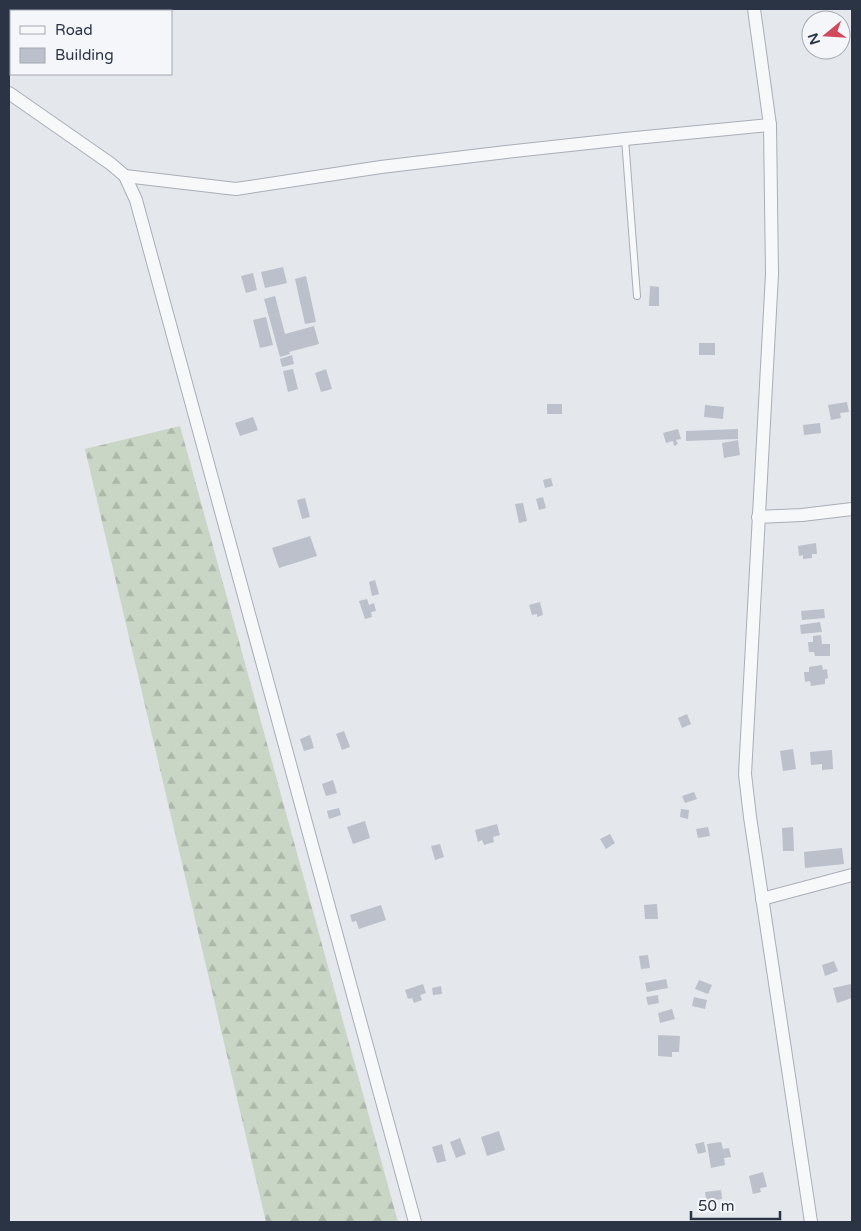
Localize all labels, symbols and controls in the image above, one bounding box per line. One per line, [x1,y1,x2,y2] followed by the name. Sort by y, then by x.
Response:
[10,10,172,75] legend
[801,10,851,60] north arrow
[55,21,93,39] text: Road
[804,31,824,47] text: N
[55,46,114,64] text: Building
[691,1188,780,1220] scale bar
[698,1197,735,1215] text: 50 m

